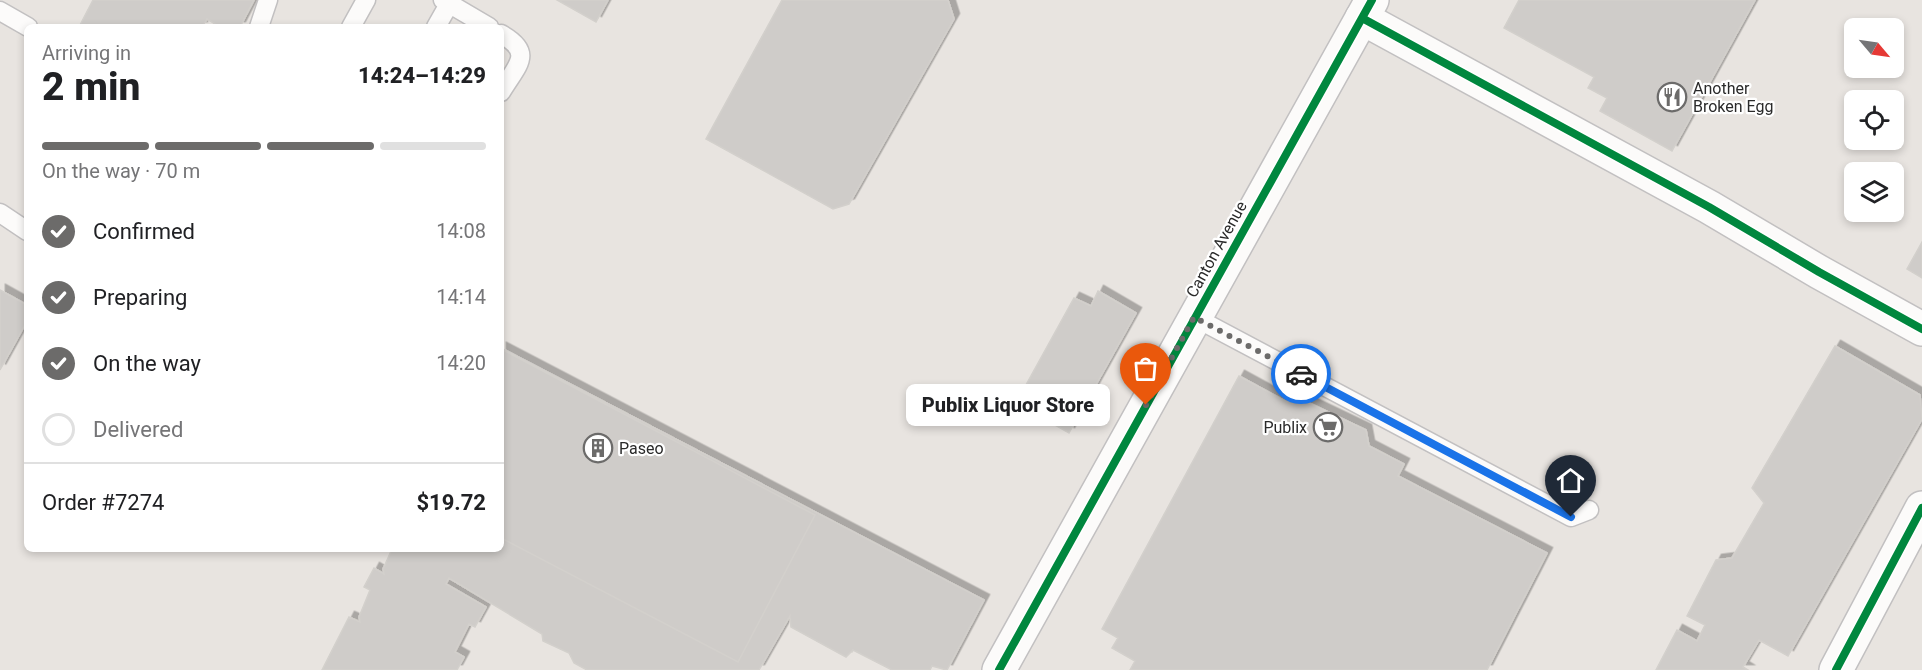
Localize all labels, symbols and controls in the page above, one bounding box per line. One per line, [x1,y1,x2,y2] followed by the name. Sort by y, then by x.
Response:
[1844,18,1904,78] north arrow
[1844,18,1904,222] map controls
[42,41,131,65] text: Arriving in
[358,63,486,88] text: 14:24–14:29
[42,64,140,110] text: 2 min
[1693,79,1774,116] place label: Another Broken Egg
[1656,81,1688,113] restaurant icon: Another Broken Egg
[1844,90,1904,150] button: locate
[42,159,200,183] text: On the way · 70 m
[1844,162,1904,222] button: layers
[1182,198,1251,301] street label: Canton Avenue
[42,215,75,248] icon: check
[93,219,195,244] text: Confirmed
[436,219,486,243] text: 14:08
[42,281,75,314] icon: check
[93,285,187,310] text: Preparing
[436,285,486,309] text: 14:14
[1120,343,1171,405] pin
[1271,344,1331,404] courier
[42,347,75,380] icon: check
[93,351,201,376] text: On the way
[436,351,486,375] text: 14:20
[1129,352,1162,385] icon: bag
[1285,358,1318,391] icon: car
[906,384,1110,426] callout: Publix Liquor Store
[922,393,1094,417] text: Publix Liquor Store
[1312,411,1344,443] supermarket icon: Publix
[93,417,183,442] text: Delivered
[1263,418,1307,437] place label: Publix
[582,432,614,464] building icon: Paseo
[619,439,664,458] place label: Paseo
[1545,455,1596,517] pin
[1554,464,1587,497] icon: home
[42,490,164,515] text: Order #7274
[417,490,486,515] text: $19.72

